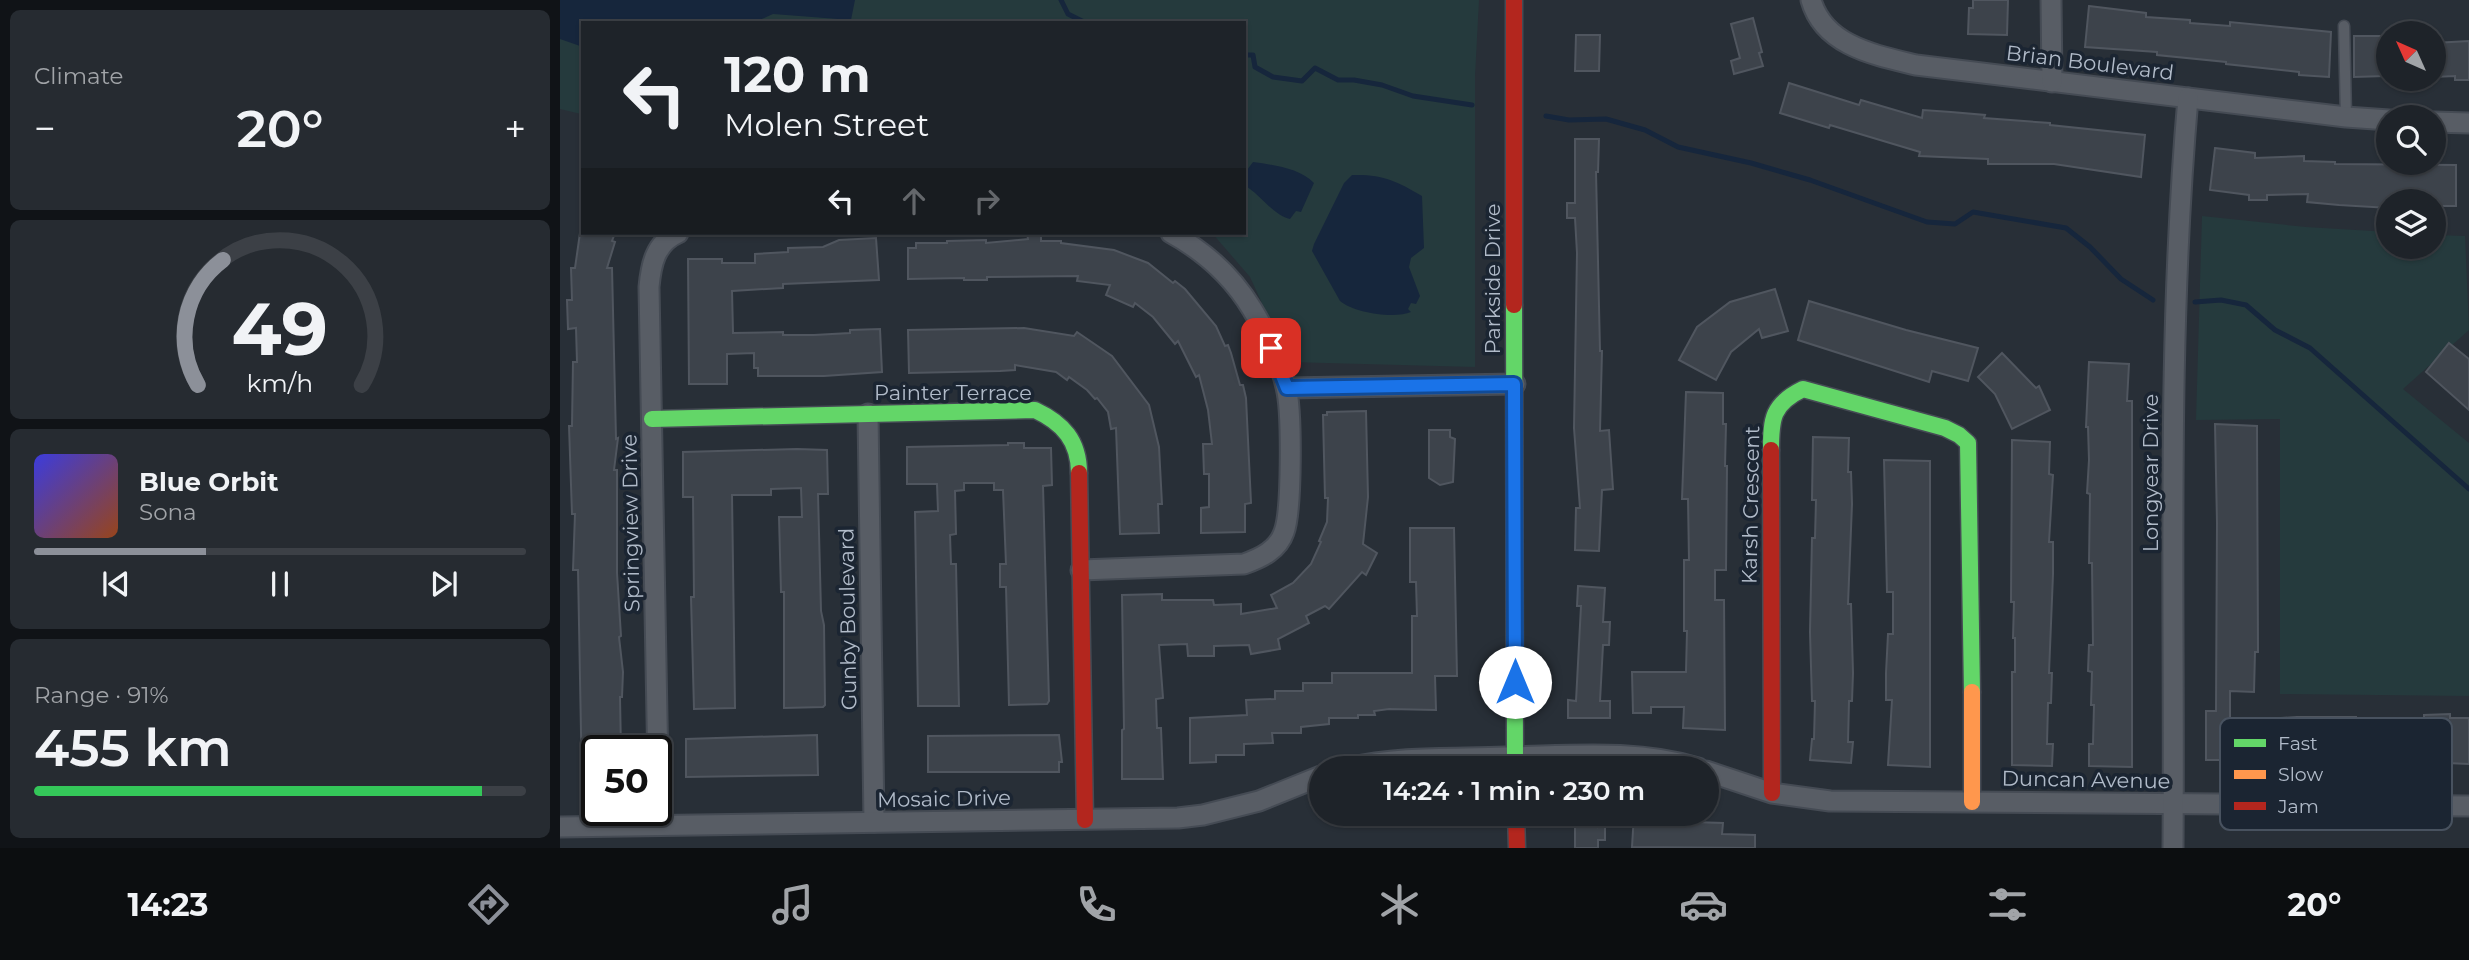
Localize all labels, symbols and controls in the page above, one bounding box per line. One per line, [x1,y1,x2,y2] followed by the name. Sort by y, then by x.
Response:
[2376,21,2446,91] north arrow
[2376,21,2446,259] map controls
[2005,40,2175,85] street label: Brian Boulevard
[724,45,871,104] text: 120 m
[609,49,700,140] icon: left
[34,62,123,90] text: Climate
[236,97,324,160] text: 20°
[34,105,56,152] text: −
[504,105,526,152] text: +
[724,105,929,144] text: Molen Street
[2376,105,2446,175] button: search
[822,182,860,220] icon: left
[895,182,933,220] icon: ahead
[968,182,1006,220] icon: right
[2376,189,2446,259] button: layers
[1480,204,1505,354] street label: Parkside Drive
[232,286,328,374] text: 49
[1241,318,1301,378] pin
[1252,329,1290,367] icon: arrive
[247,368,313,398] text: km/h
[874,380,1032,405] street label: Painter Terrace
[2138,394,2163,552] street label: Longyear Drive
[1737,426,1764,584] street label: Karsh Crescent
[616,434,645,612] street label: Springview Drive
[139,466,278,498] text: Blue Orbit
[139,498,197,526] text: Sona
[833,528,862,710] street label: Gunby Boulevard
[97,565,135,603] icon: previous
[261,565,299,603] icon: pause
[425,565,463,603] icon: next
[1478,645,1552,719] position arrow
[34,681,169,709] text: Range · 91%
[34,716,232,779] text: 455 km
[2220,718,2452,830] legend
[2278,732,2318,755] text: Fast
[581,735,672,826] speed limit sign: 50
[2278,763,2323,786] text: Slow
[2001,766,2171,793] street label: Duncan Avenue
[1383,775,1645,807] text: 14:24 · 1 min · 230 m
[877,785,1011,812] street label: Mosaic Drive
[2277,795,2319,818] text: Jam
[464,880,513,929] icon: directions
[768,880,817,929] icon: music
[1072,880,1121,929] icon: phone
[1375,880,1424,929] icon: climate
[1679,880,1728,929] icon: car
[1983,880,2032,929] icon: filters
[127,885,209,924] text: 14:23
[2287,885,2341,924] text: 20°

